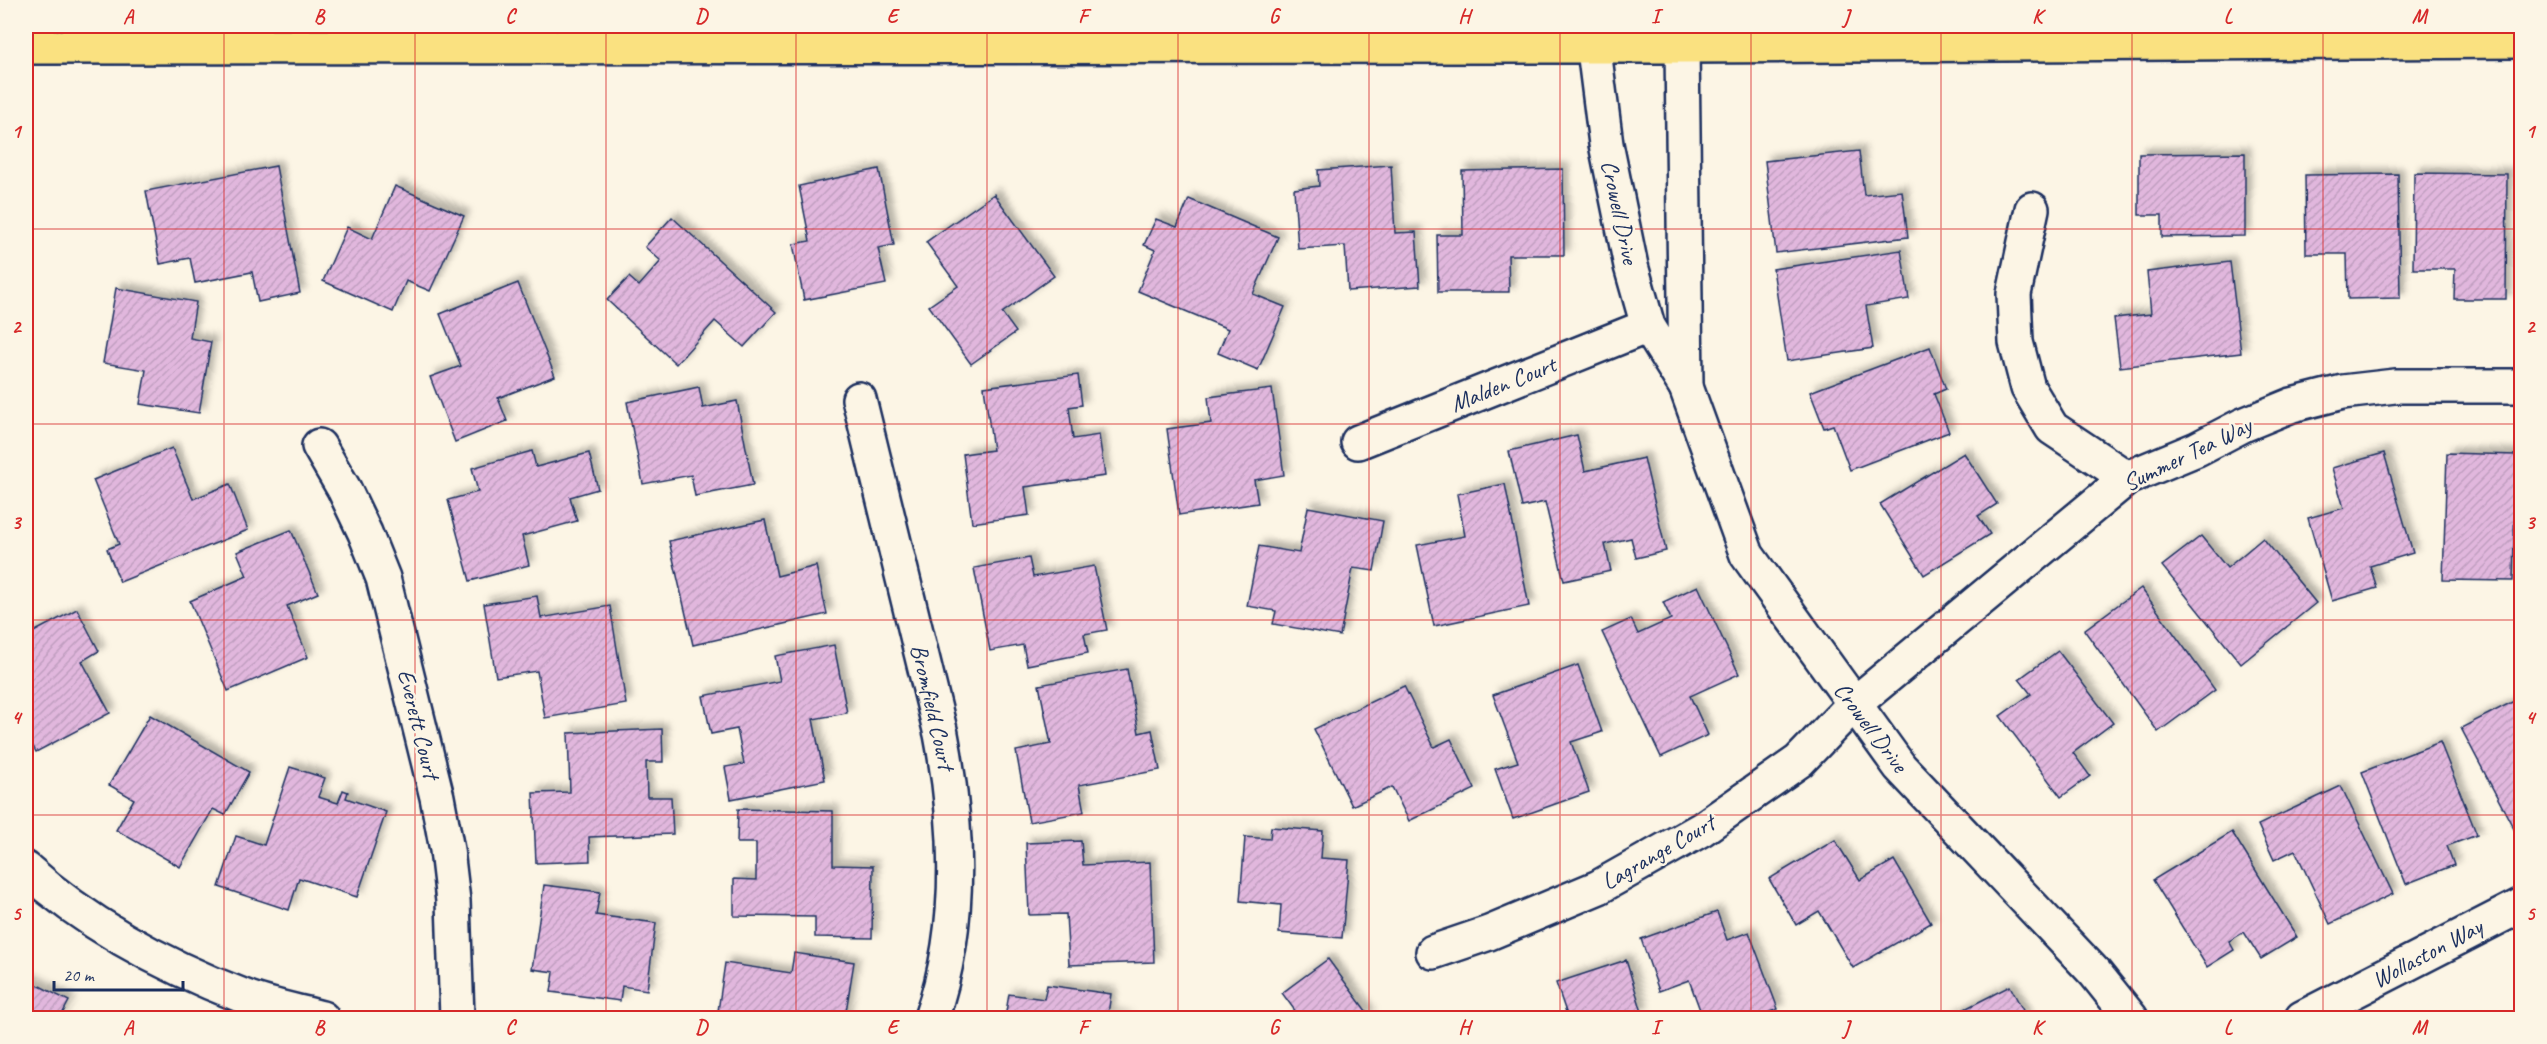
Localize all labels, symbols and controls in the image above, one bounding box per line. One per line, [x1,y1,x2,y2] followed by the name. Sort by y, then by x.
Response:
[123,4,135,29] text: A
[314,4,326,29] text: B
[505,4,517,29] text: C
[695,4,709,29] text: D
[887,4,901,29] text: E
[1078,4,1092,29] text: F
[1269,4,1282,29] text: G
[1458,4,1473,29] text: H
[1651,4,1664,29] text: I
[1841,4,1853,29] text: J
[2032,4,2046,29] text: K
[2224,4,2234,29] text: L
[2412,4,2429,29] text: M
[12,119,23,144] text: 1
[2526,119,2537,144] text: 1
[1594,157,1646,269] street label: Crowell Drive
[12,314,23,339] text: 2
[2526,314,2537,339] text: 2
[1446,349,1562,419] street label: Malden Court
[2118,409,2258,498] street label: Summer Tea Way
[12,510,23,535] text: 3
[2526,510,2537,535] text: 3
[904,641,963,776] street label: Bromfield Court
[391,666,448,785] street label: Everett Court
[1827,676,1916,780] street label: Crowell Drive
[12,705,24,730] text: 4
[2526,705,2538,730] text: 4
[1596,806,1723,896] street label: Lagrange Court
[12,901,23,926] text: 5
[2526,901,2537,926] text: 5
[2367,911,2489,995] street label: Wollaston Way
[54,954,183,992] scale bar
[63,964,96,986] text: 20 m
[123,1015,135,1040] text: A
[314,1015,326,1040] text: B
[505,1015,517,1040] text: C
[695,1015,709,1040] text: D
[887,1015,901,1040] text: E
[1078,1015,1092,1040] text: F
[1269,1015,1282,1040] text: G
[1458,1015,1473,1040] text: H
[1651,1015,1664,1040] text: I
[1841,1015,1853,1040] text: J
[2032,1015,2046,1040] text: K
[2224,1015,2234,1040] text: L
[2412,1015,2429,1040] text: M

